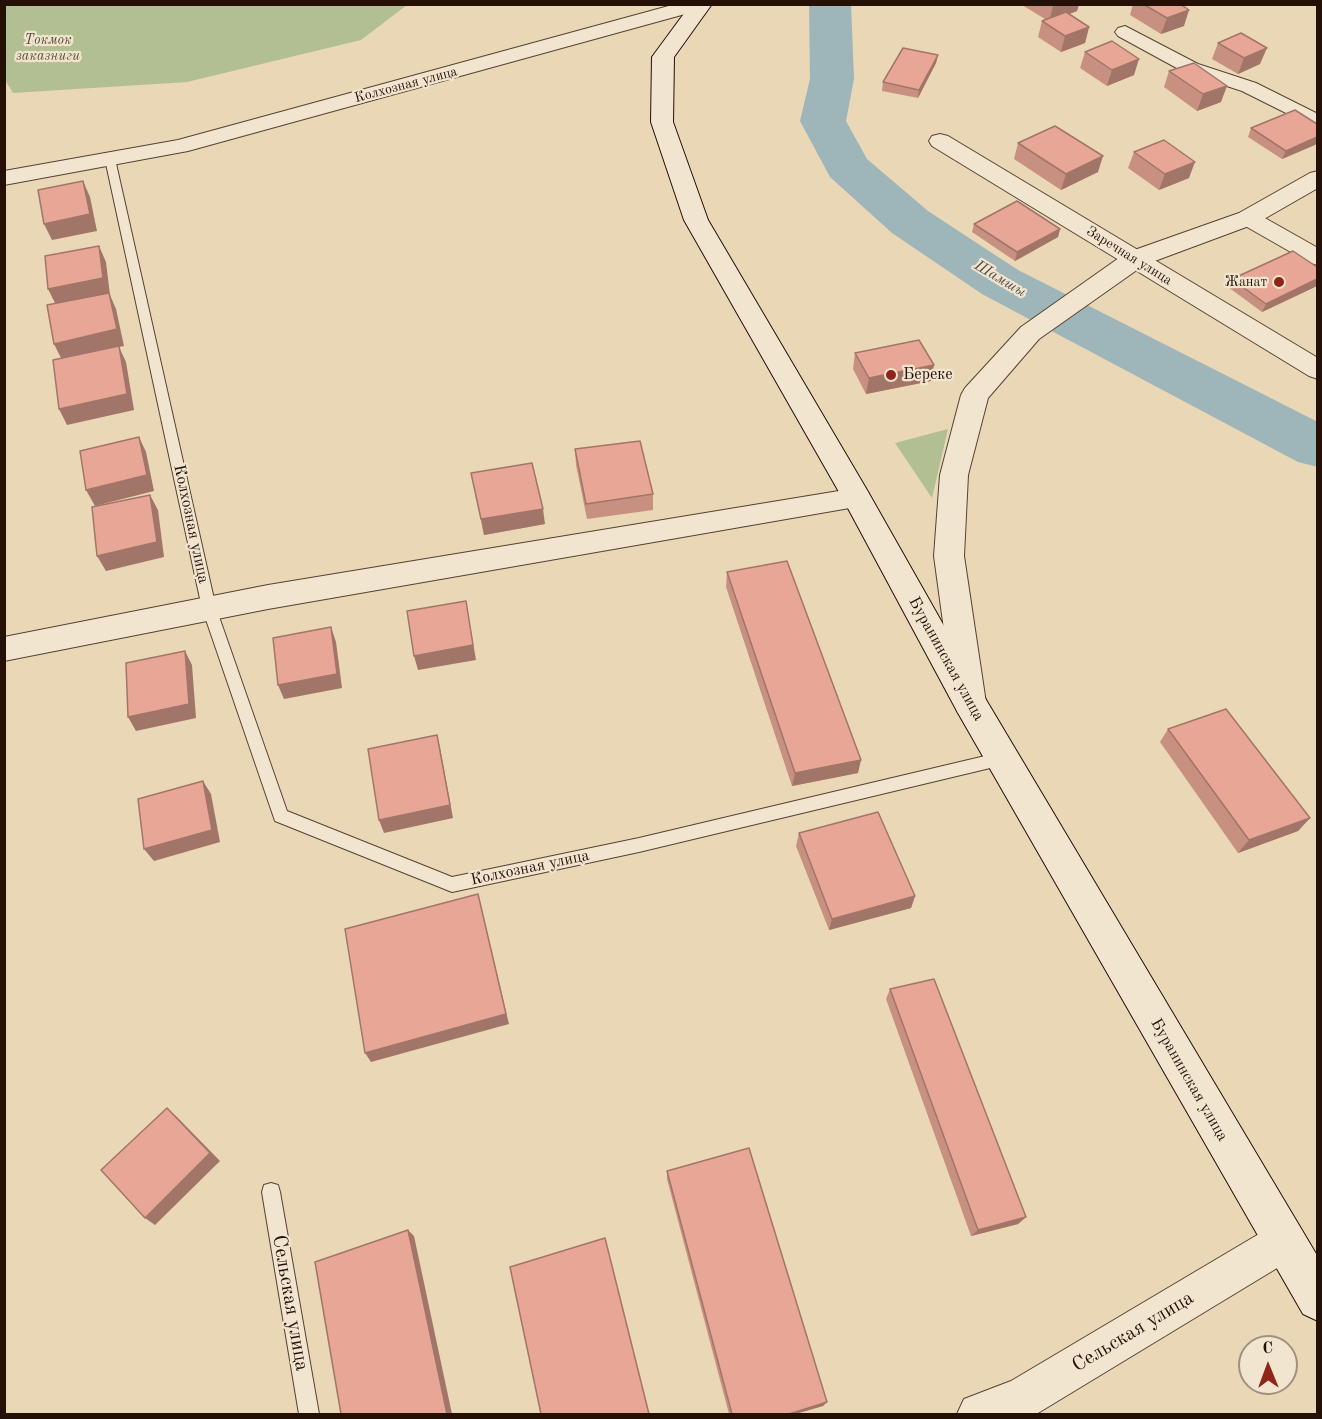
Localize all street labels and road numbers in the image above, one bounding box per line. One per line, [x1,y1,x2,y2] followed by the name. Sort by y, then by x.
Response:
[353,63,459,107] street label: Колхозная улица
[1083,223,1175,289] street label: Заречная улица
[169,463,213,585] street label: Колхозная улица
[904,594,988,724] street label: Буранинская улица
[469,846,591,890] street label: Колхозная улица
[1146,1015,1232,1145] street label: Буранинская улица
[266,1233,314,1373] street label: Сельская улица
[1068,1286,1198,1378] street label: Сельская улица

